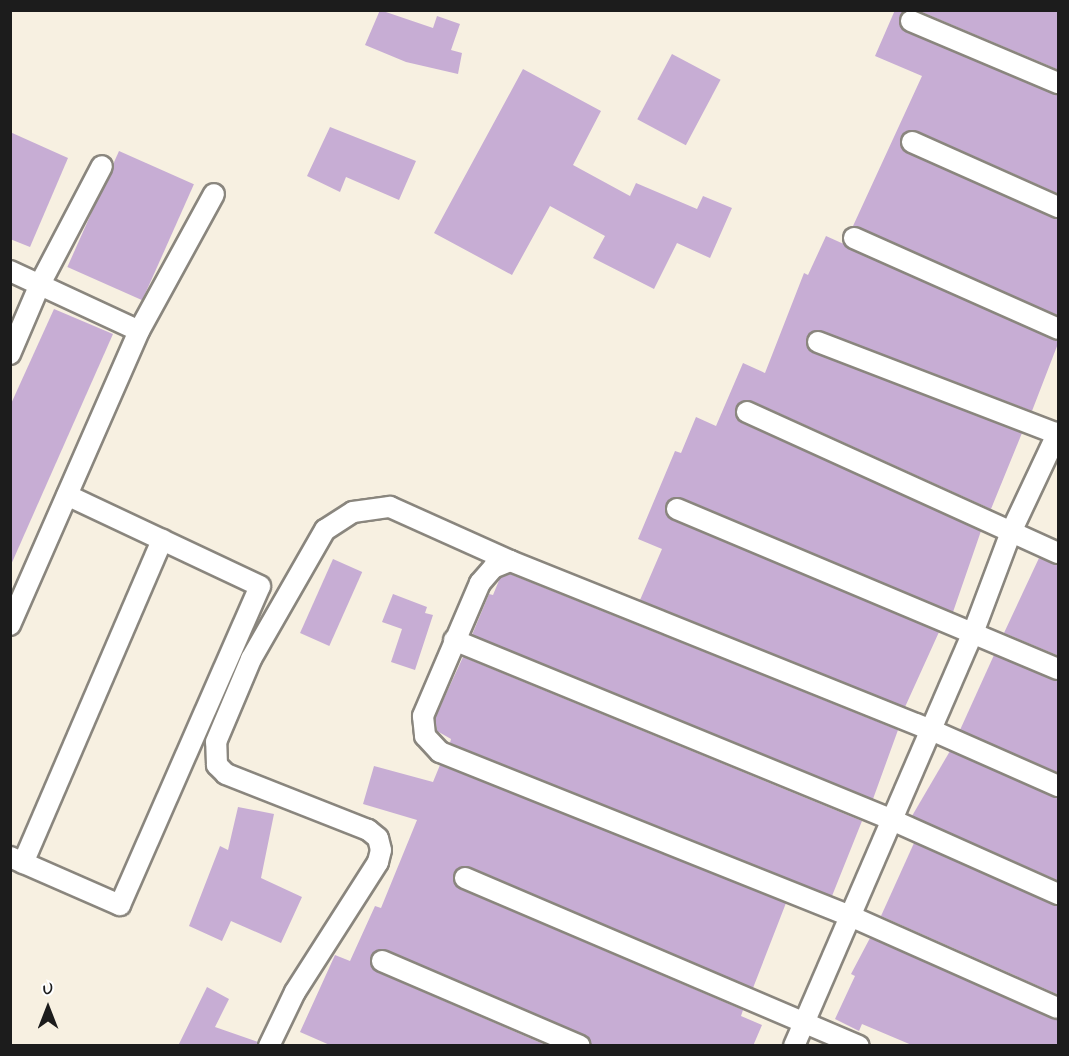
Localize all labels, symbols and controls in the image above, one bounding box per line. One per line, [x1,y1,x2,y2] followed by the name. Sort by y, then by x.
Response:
[18,978,78,1038] north arrow
[43,979,53,1000] text: U

